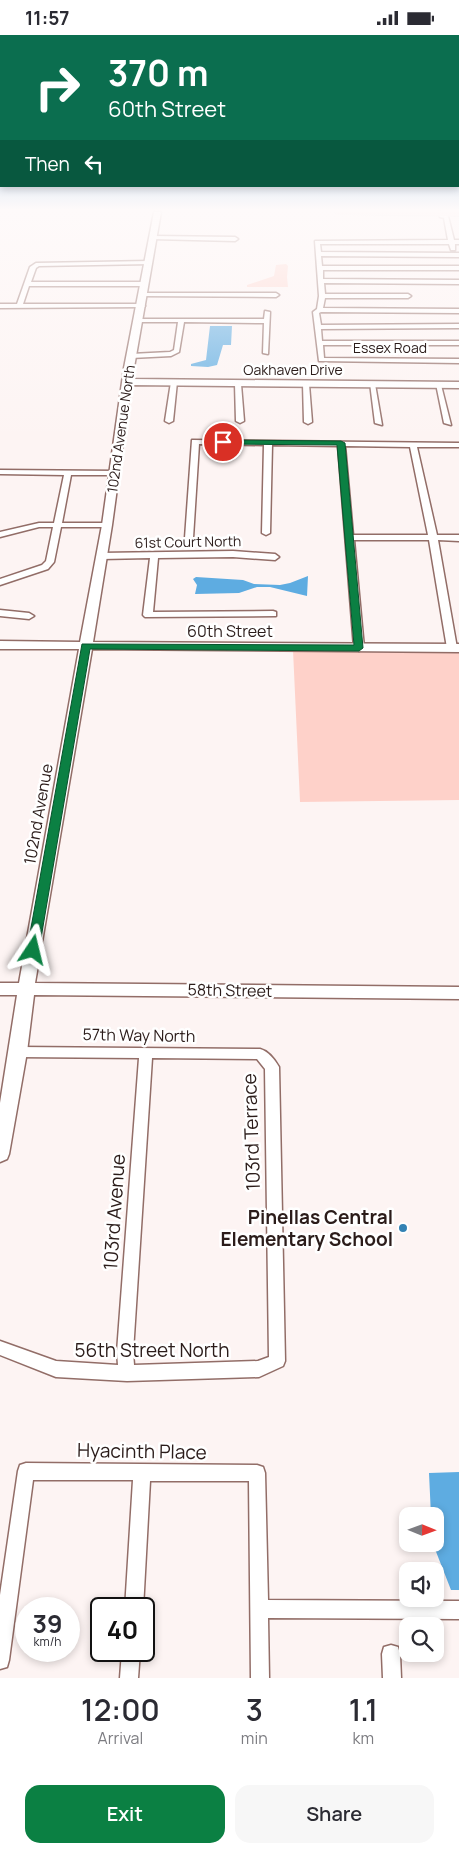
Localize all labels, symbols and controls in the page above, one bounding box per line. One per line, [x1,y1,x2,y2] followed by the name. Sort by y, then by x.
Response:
[25,5,69,31] text: 11:57
[108,49,209,97] text: 370 m
[25,55,90,120] icon: right
[108,94,226,124] text: 60th Street
[80,150,108,178] icon: left
[25,151,70,177] text: Then
[353,338,427,357] street label: Essex Road
[243,360,343,379] street label: Oakhaven Drive
[102,364,139,494] street label: 102nd Avenue North
[202,421,244,463] pin
[209,428,237,456] icon: arrive
[135,531,241,552] street label: 61st Court North
[187,620,273,642] street label: 60th Street
[18,762,58,866] street label: 102nd Avenue
[6,923,58,975] position arrow
[187,978,273,1002] street label: 58th Street
[82,1023,196,1047] street label: 57th Way North
[236,1073,266,1191] street label: 103rd Terrace
[97,1153,131,1271] street label: 103rd Avenue
[220,1204,393,1252] place label: Pinellas Central Elementary School
[397,1222,409,1234] marker: Pinellas Central Elementary School
[74,1337,230,1363] street label: 56th Street North
[77,1437,207,1465] street label: Hyacinth Place
[399,1507,444,1553] north arrow
[399,1507,444,1662] map controls
[399,1562,444,1607] button: sound
[90,1597,155,1662] speed limit sign: 40
[32,1606,63,1641] text: 39
[399,1617,444,1662] button: search
[34,1633,61,1650] text: km/h
[81,1689,160,1730] text: 12:00
[246,1689,263,1730] text: 3
[349,1689,378,1730] text: 1.1
[98,1727,143,1749] text: Arrival
[241,1727,268,1749] text: min
[353,1727,374,1749] text: km
[25,1785,225,1843] button: Exit
[235,1785,434,1843] button: Share

